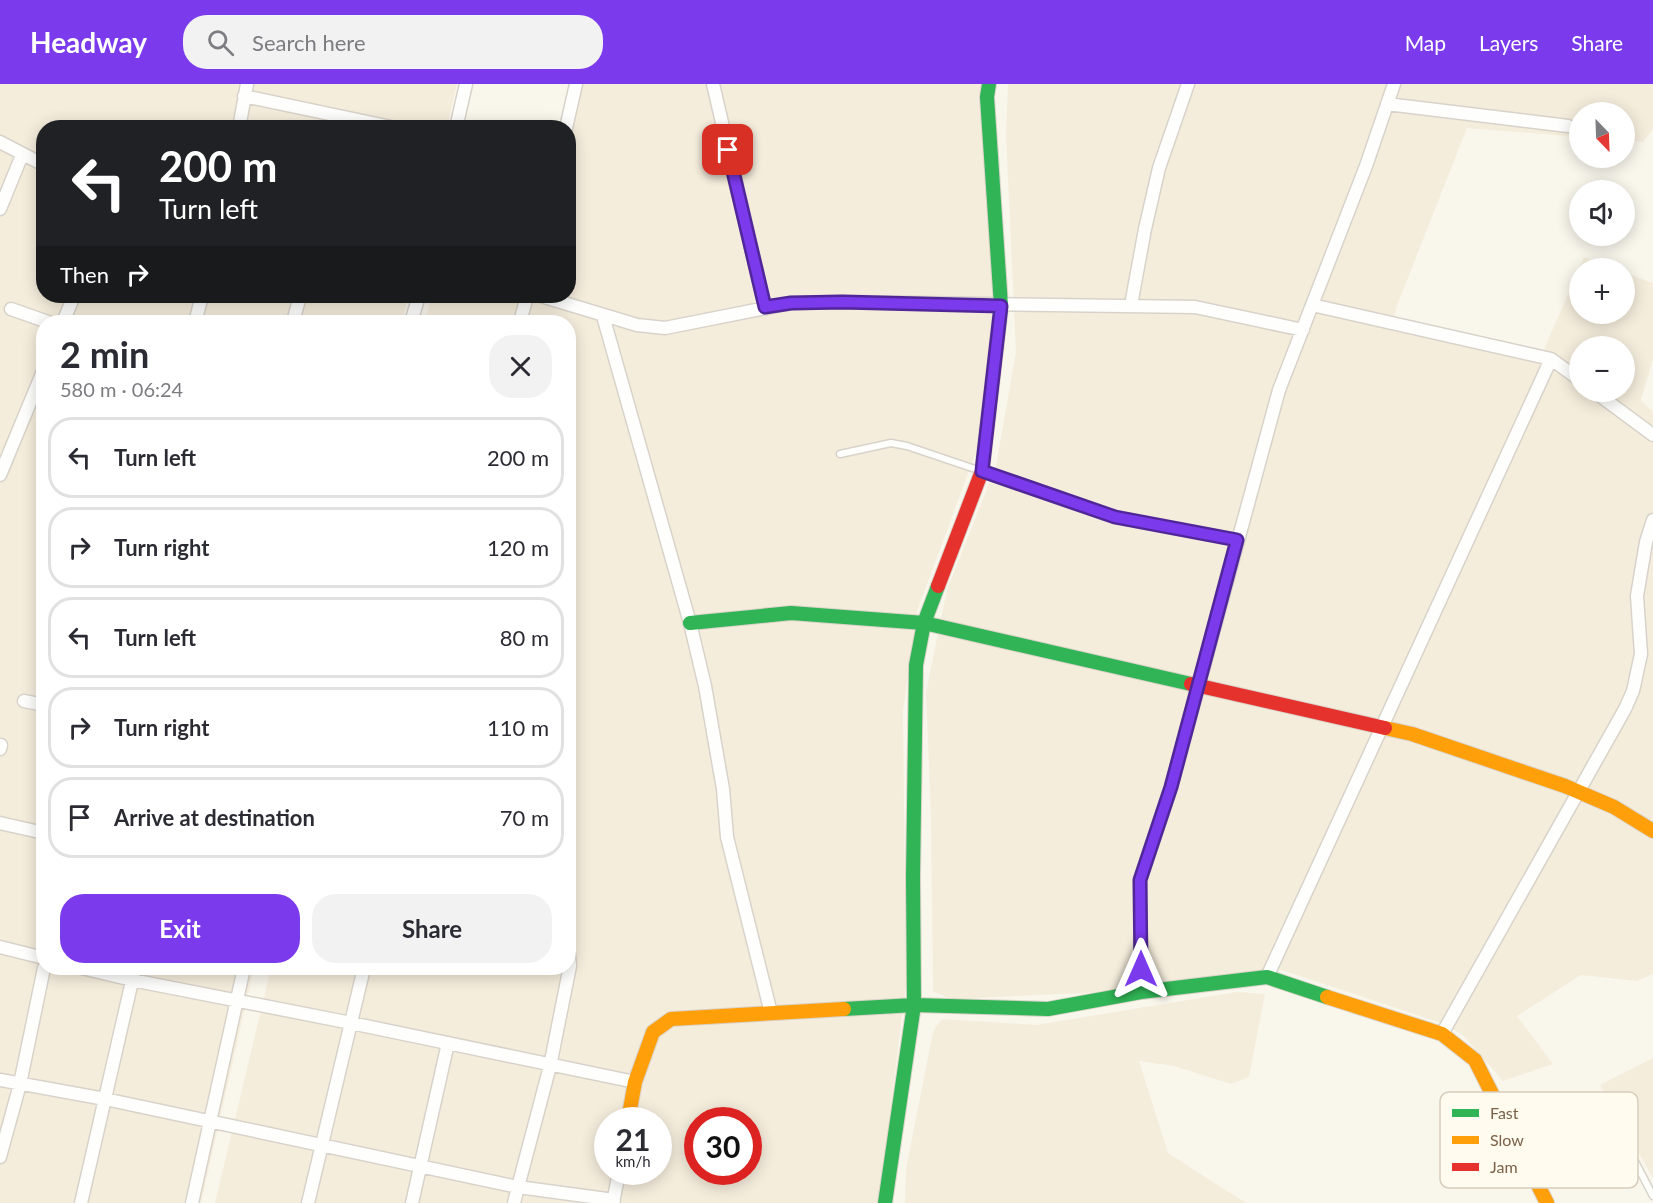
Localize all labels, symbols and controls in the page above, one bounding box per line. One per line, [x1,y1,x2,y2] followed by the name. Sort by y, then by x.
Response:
[183,15,603,69] search box
[30,25,147,59] text: Headway
[204,26,237,59] icon: search
[252,29,366,56] text: Search here
[1405,30,1446,55] text: Map
[1479,30,1538,55] text: Layers
[1571,30,1623,55] text: Share
[1569,102,1635,168] north arrow
[1569,102,1635,402] map controls
[702,124,753,175] pin
[711,133,744,166] icon: arrive
[159,141,277,191] text: 200 m
[60,144,138,222] icon: left
[1569,180,1635,246] button: sound
[159,192,258,225] text: Turn left
[121,258,154,291] icon: right
[1569,258,1635,324] button: +
[60,261,109,288] text: Then
[60,332,149,376] text: 2 min
[489,335,552,398] button: close
[1569,336,1635,402] button: −
[60,377,183,401] text: 580 m · 06:24
[63,441,96,474] icon: left
[114,444,196,471] text: Turn left
[487,444,549,471] text: 200 m
[63,531,96,564] icon: right
[114,534,209,561] text: Turn right
[487,534,549,561] text: 120 m
[63,621,96,654] icon: left
[114,624,196,651] text: Turn left
[500,624,549,651] text: 80 m
[63,711,96,744] icon: right
[114,714,209,741] text: Turn right
[487,714,549,741] text: 110 m
[63,801,96,834] icon: arrive
[114,804,315,831] text: Arrive at destination
[500,804,549,831] text: 70 m
[60,894,300,963] button: Exit
[312,894,552,963] button: Share
[1109,937,1173,1001] position arrow
[1440,1092,1638,1188] legend
[1490,1103,1519,1122] text: Fast
[684,1107,762,1185] speed limit sign: 30
[616,1121,650,1157] text: 21
[1490,1130,1524,1149] text: Slow
[615,1152,651,1170] text: km/h
[1490,1157,1518,1176] text: Jam

